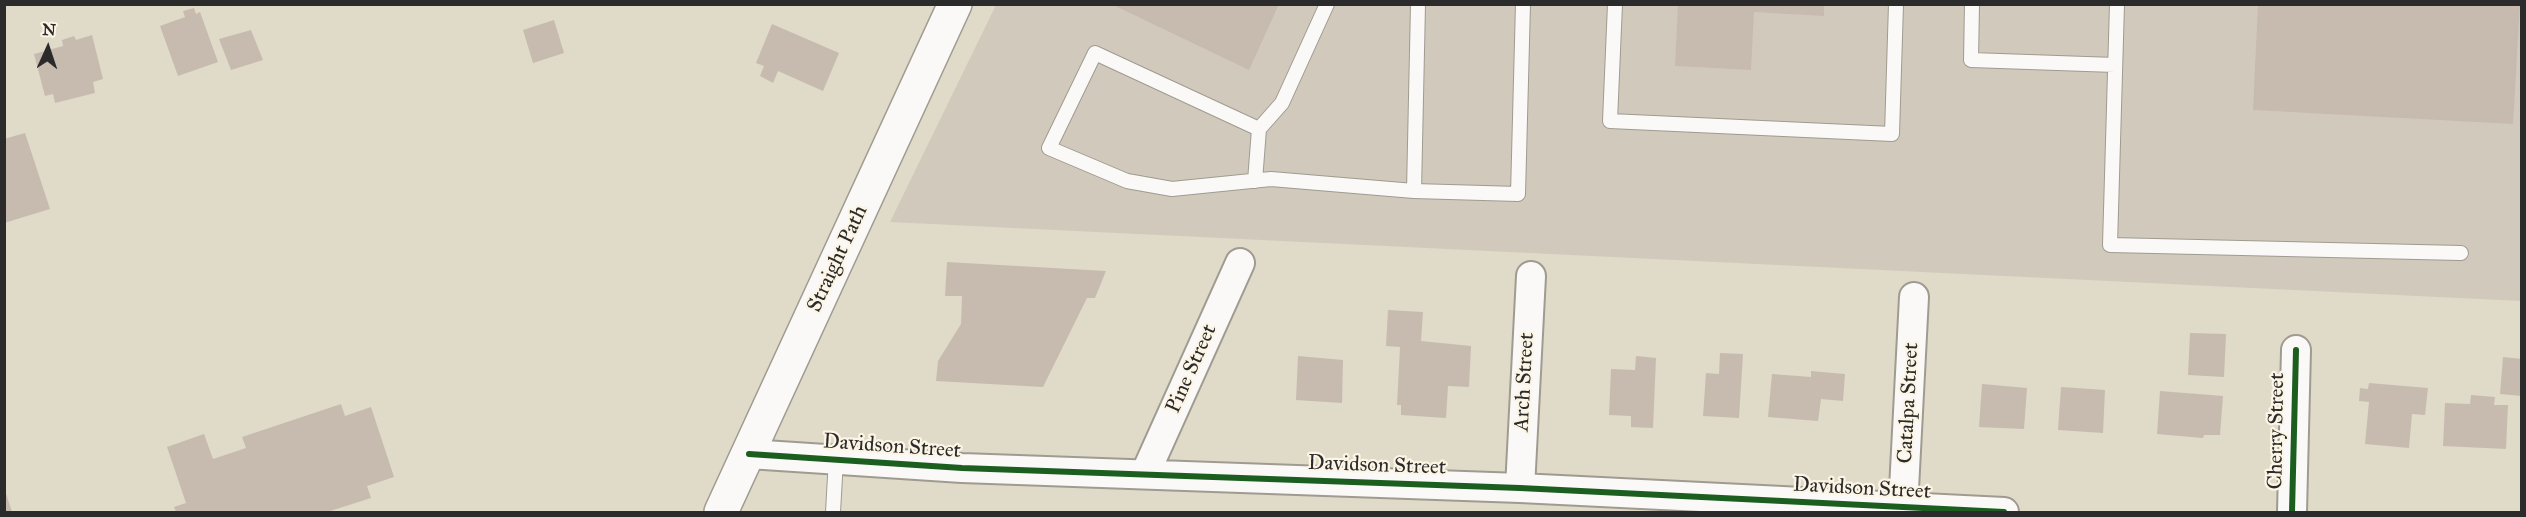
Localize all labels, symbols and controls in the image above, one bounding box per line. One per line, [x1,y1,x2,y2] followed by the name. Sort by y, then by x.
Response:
[18,18,78,78] north arrow
[42,20,56,39] text: N
[802,202,874,316] street label: Straight Path
[1161,321,1223,417] street label: Pine Street
[1510,332,1540,432] street label: Arch Street
[1893,342,1925,464] street label: Catalpa Street
[2263,372,2291,490] street label: Cherry Street
[822,430,962,464] street label: Davidson Street
[1308,451,1446,481] street label: Davidson Street
[1792,473,1932,505] street label: Davidson Street

